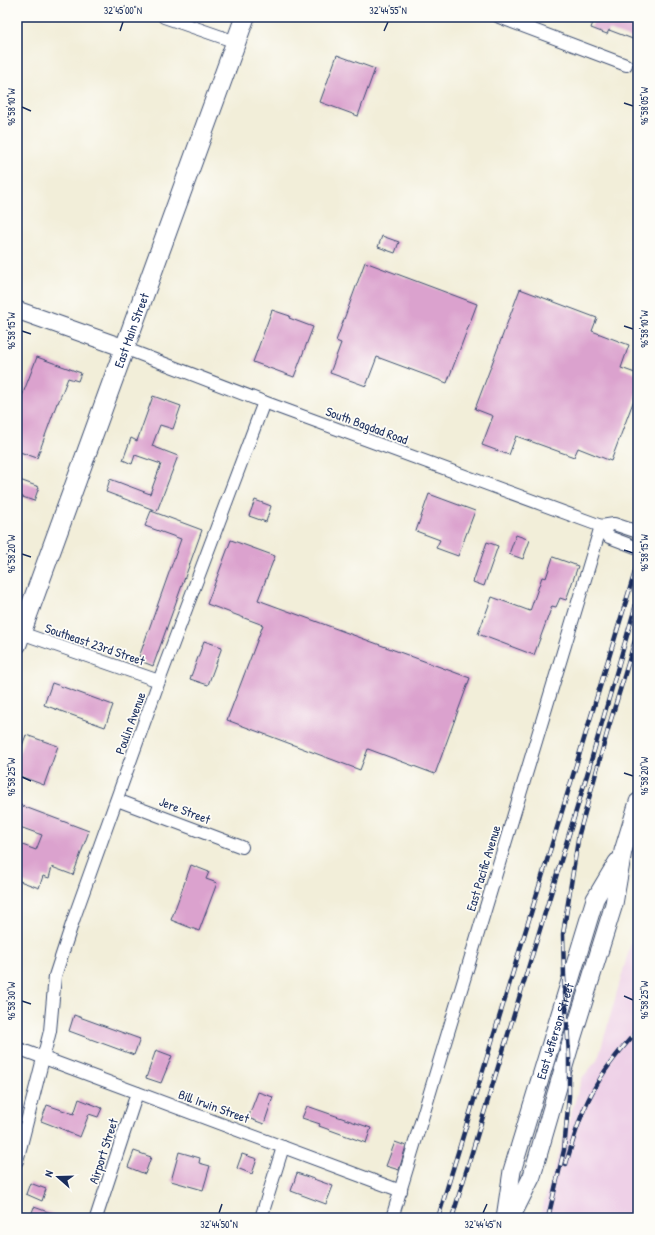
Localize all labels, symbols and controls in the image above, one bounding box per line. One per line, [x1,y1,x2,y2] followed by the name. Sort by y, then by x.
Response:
[104,4,142,17] text: 32°45'00"N
[369,4,407,17] text: 32°44'55"N
[638,86,651,125] text: 96°58'05"W
[5,87,18,126] text: 96°58'10"W
[109,290,153,370] street label: East Main Street
[638,309,651,348] text: 96°58'10"W
[5,312,18,350] text: 96°58'15"W
[323,402,411,448] street label: South Bagdad Road
[5,534,18,573] text: 96°58'20"W
[638,534,651,572] text: 96°58'15"W
[43,619,148,670] street label: Southeast 23rd Street
[110,689,150,757] street label: Poulin Avenue
[638,756,651,795] text: 96°58'20"W
[5,757,18,796] text: 96°58'25"W
[157,792,214,828] street label: Jere Street
[461,823,505,913] street label: East Pacific Avenue
[532,980,578,1081] street label: East Jefferson Street
[638,980,651,1019] text: 96°58'25"W
[5,981,18,1020] text: 96°58'30"W
[176,1085,252,1127] street label: Bill Irwin Street
[84,1115,122,1186] street label: Airport Street
[38,1157,78,1197] north arrow
[41,1168,56,1179] text: N
[200,1218,238,1231] text: 32°44'50"N
[465,1218,501,1231] text: 32°44'45"N

